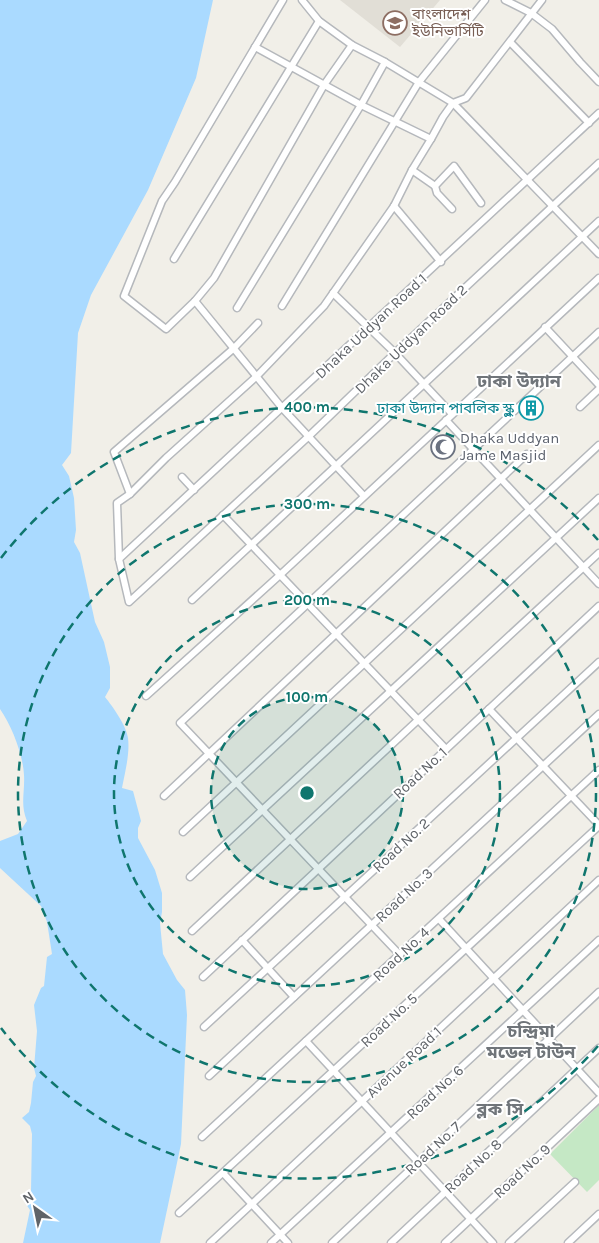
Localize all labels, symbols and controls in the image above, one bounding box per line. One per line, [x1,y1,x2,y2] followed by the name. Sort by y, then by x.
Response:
[411,5,485,40] place label: বাংলাদেশ ইউনিভার্সিটি
[382,10,408,36] school or university icon: বাংলাদেশ ইউনিভার্সিটি
[311,270,431,382] street label: Dhaka Uddyan Road 1
[351,281,471,397] street label: Dhaka Uddyan Road 2
[476,370,562,392] district label: ঢাকা উদ্যান
[518,395,544,421] building icon: ঢাকা উদ্যান পাবলিক স্কুল
[284,398,330,416] text: 400 m
[376,399,514,417] place label: ঢাকা উদ্যান পাবলিক স্কুল
[460,429,559,464] place label: Dhaka Uddyan Jame Masjid
[430,434,456,460] mosque icon: Dhaka Uddyan Jame Masjid
[284,495,330,513] text: 300 m
[284,591,330,609] text: 200 m
[286,688,328,706] text: 100 m
[389,743,451,803] street label: Road No. 1
[298,784,316,802] centre of rings
[369,814,433,876] street label: Road No. 2
[372,864,436,926] street label: Road No. 3
[369,923,434,985] street label: Road No. 4
[357,989,421,1051] street label: Road No. 5
[486,1020,576,1063] district label: চন্দ্রিমা মডেল টাউন
[363,1023,445,1101] street label: Avenue Road 1
[403,1061,467,1123] street label: Road No. 6
[476,1098,524,1120] district label: ব্লক সি
[401,1118,465,1178] street label: Road No. 7
[441,1135,505,1197] street label: Road No. 8
[490,1140,554,1202] street label: Road No. 9
[10,1183,60,1233] north arrow
[19,1188,37,1207] text: N

